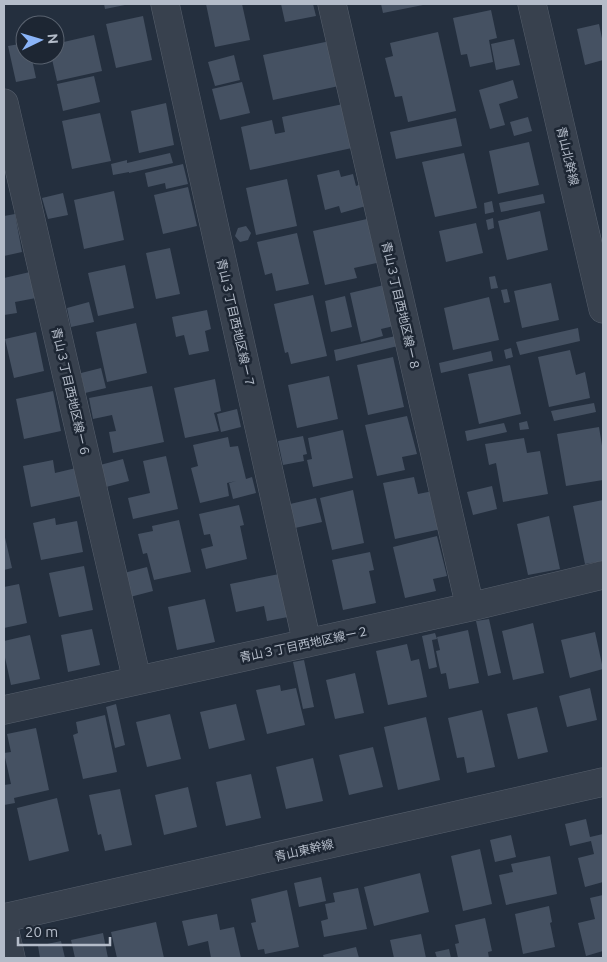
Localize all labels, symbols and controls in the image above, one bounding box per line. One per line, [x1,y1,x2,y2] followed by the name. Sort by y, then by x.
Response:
[15,15,65,65] north arrow
[45,33,61,45] text: N
[555,125,581,187] street label: 青山北幹線
[380,240,422,372] street label: 青山３丁目西地区線ー８
[215,257,257,389] street label: 青山３丁目西地区線ー７
[50,326,92,458] street label: 青山３丁目西地区線ー６
[238,624,370,664] street label: 青山３丁目西地区線ー２
[273,837,335,863] street label: 青山東幹線
[18,914,110,946] scale bar
[25,923,58,940] text: 20 m

